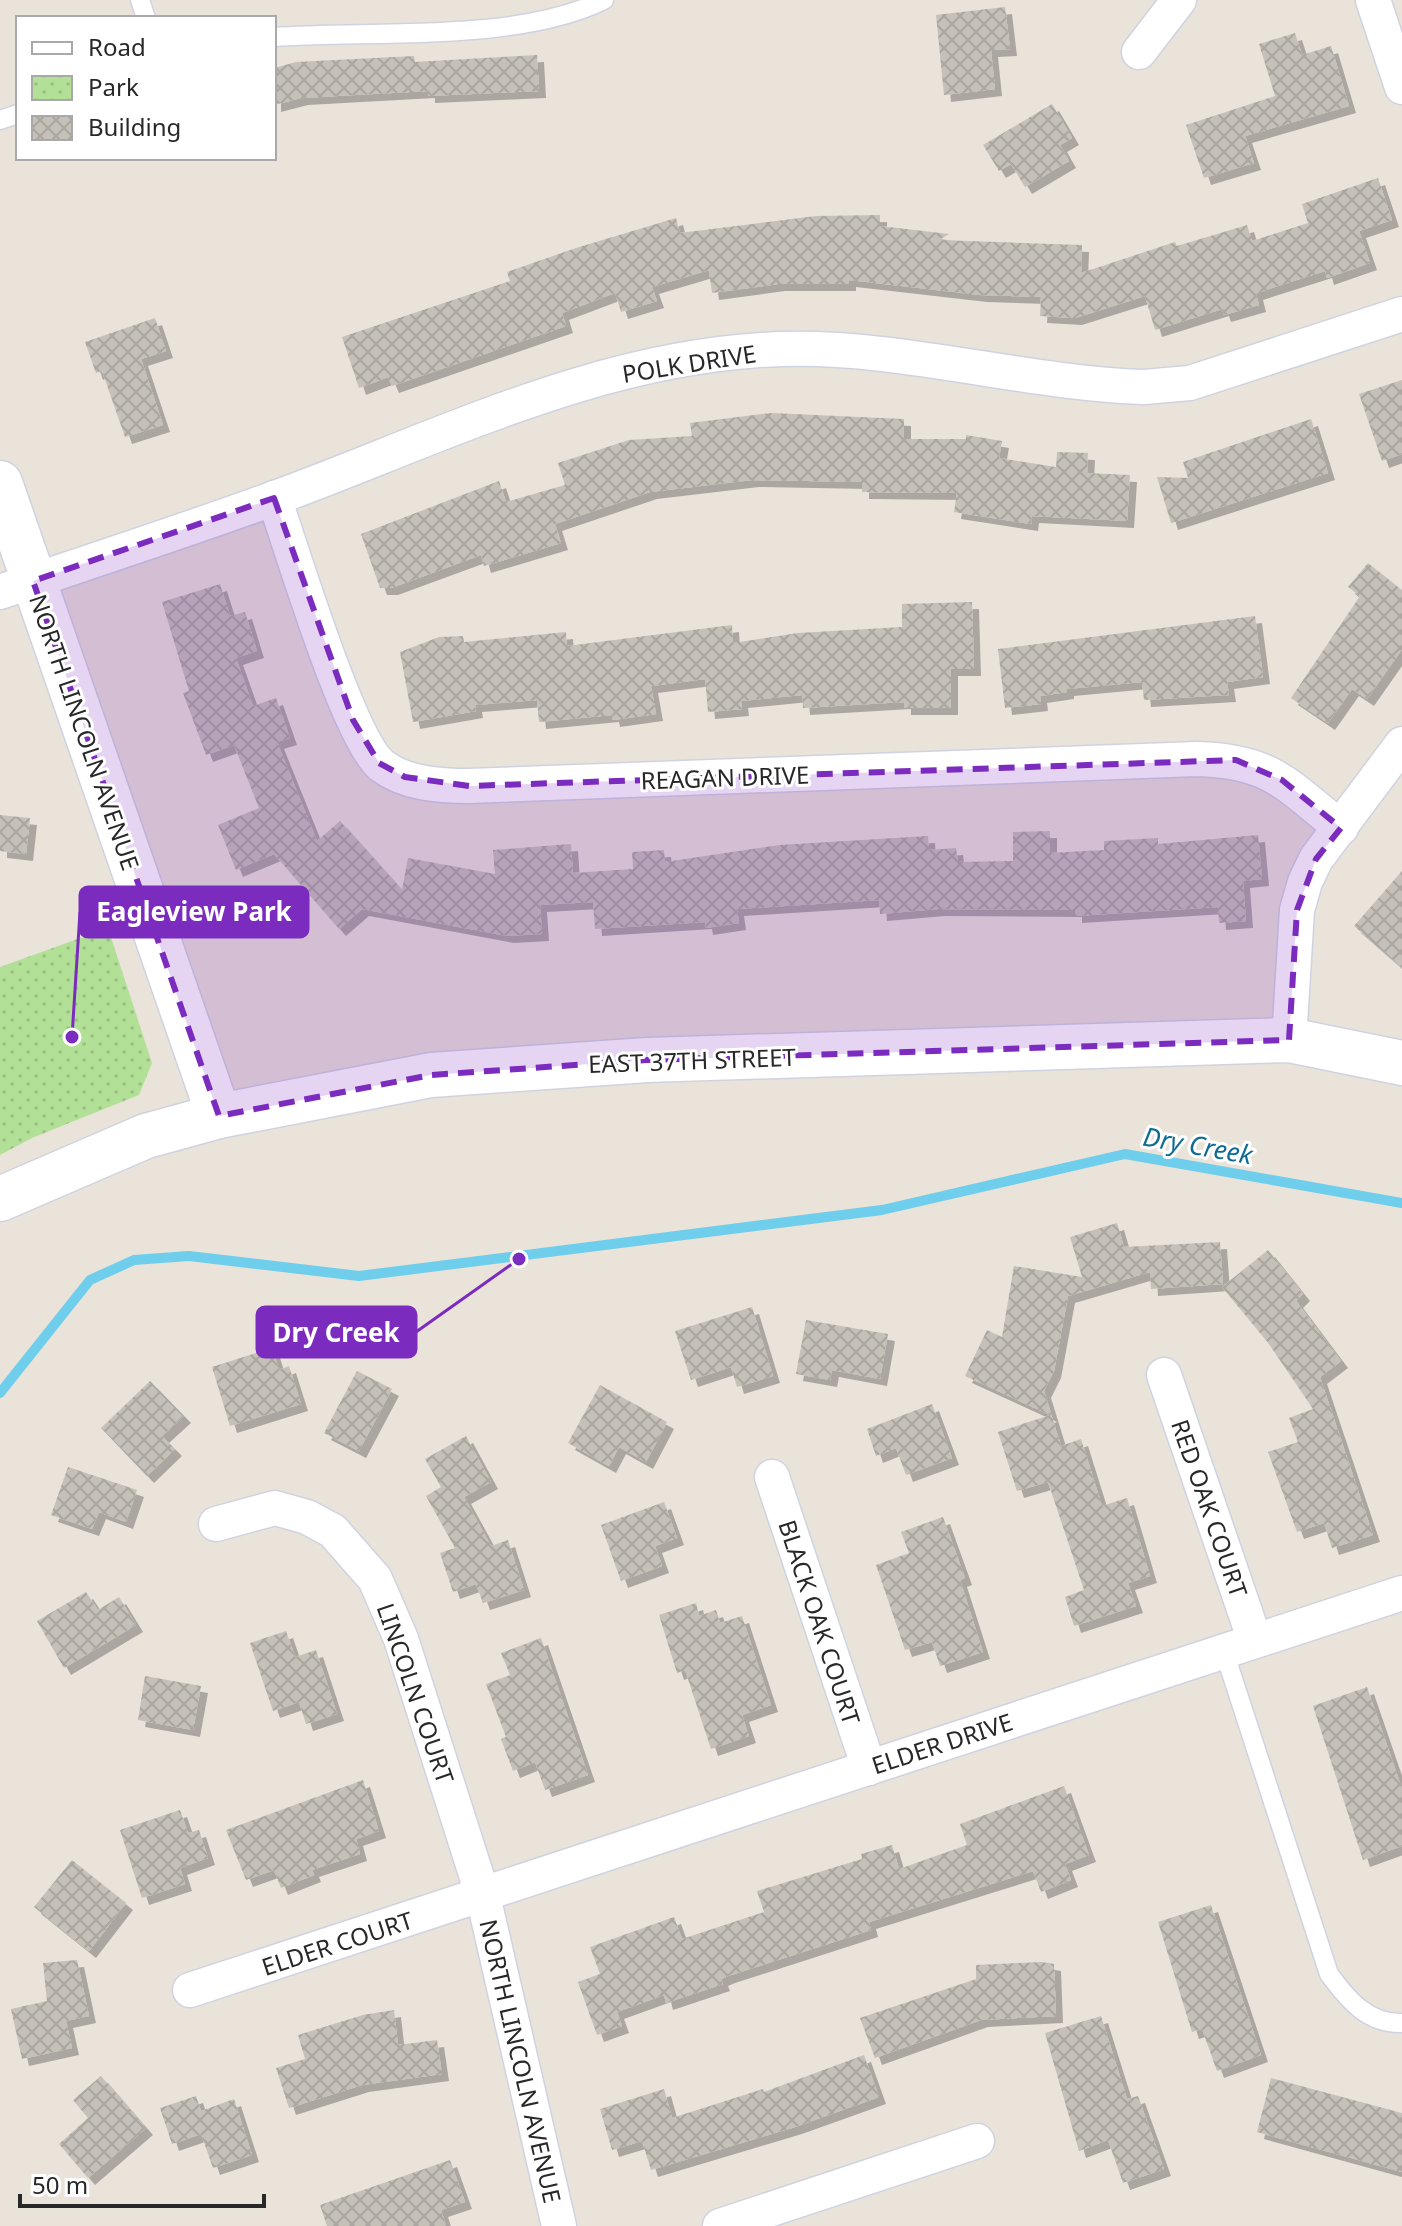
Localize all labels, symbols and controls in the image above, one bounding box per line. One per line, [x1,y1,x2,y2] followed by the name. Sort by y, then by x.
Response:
[16,16,276,160] legend
[88,30,146,63] text: Road
[88,70,139,103] text: Park
[88,110,181,143] text: Building
[620,336,758,390] street label: POLK DRIVE
[22,590,148,874] street label: NORTH LINCOLN AVENUE
[640,758,810,796] street label: REAGAN DRIVE
[80,887,308,937] callout: Eagleview Park
[96,893,293,929] text: Eagleview Park
[588,1040,797,1080] street label: EAST 37TH STREET
[1140,1118,1257,1173] water label: Dry Creek
[257,1307,416,1357] callout: Dry Creek
[272,1314,400,1350] text: Dry Creek
[1164,1415,1256,1602] street label: RED OAK COURT
[771,1515,869,1729] street label: BLACK OAK COURT
[370,1598,463,1788] street label: LINCOLN COURT
[867,1705,1017,1781] street label: ELDER DRIVE
[257,1903,417,1983] street label: ELDER COURT
[472,1916,570,2206] street label: NORTH LINCOLN AVENUE
[20,2158,264,2208] scale bar
[32,2168,88,2201] text: 50 m

